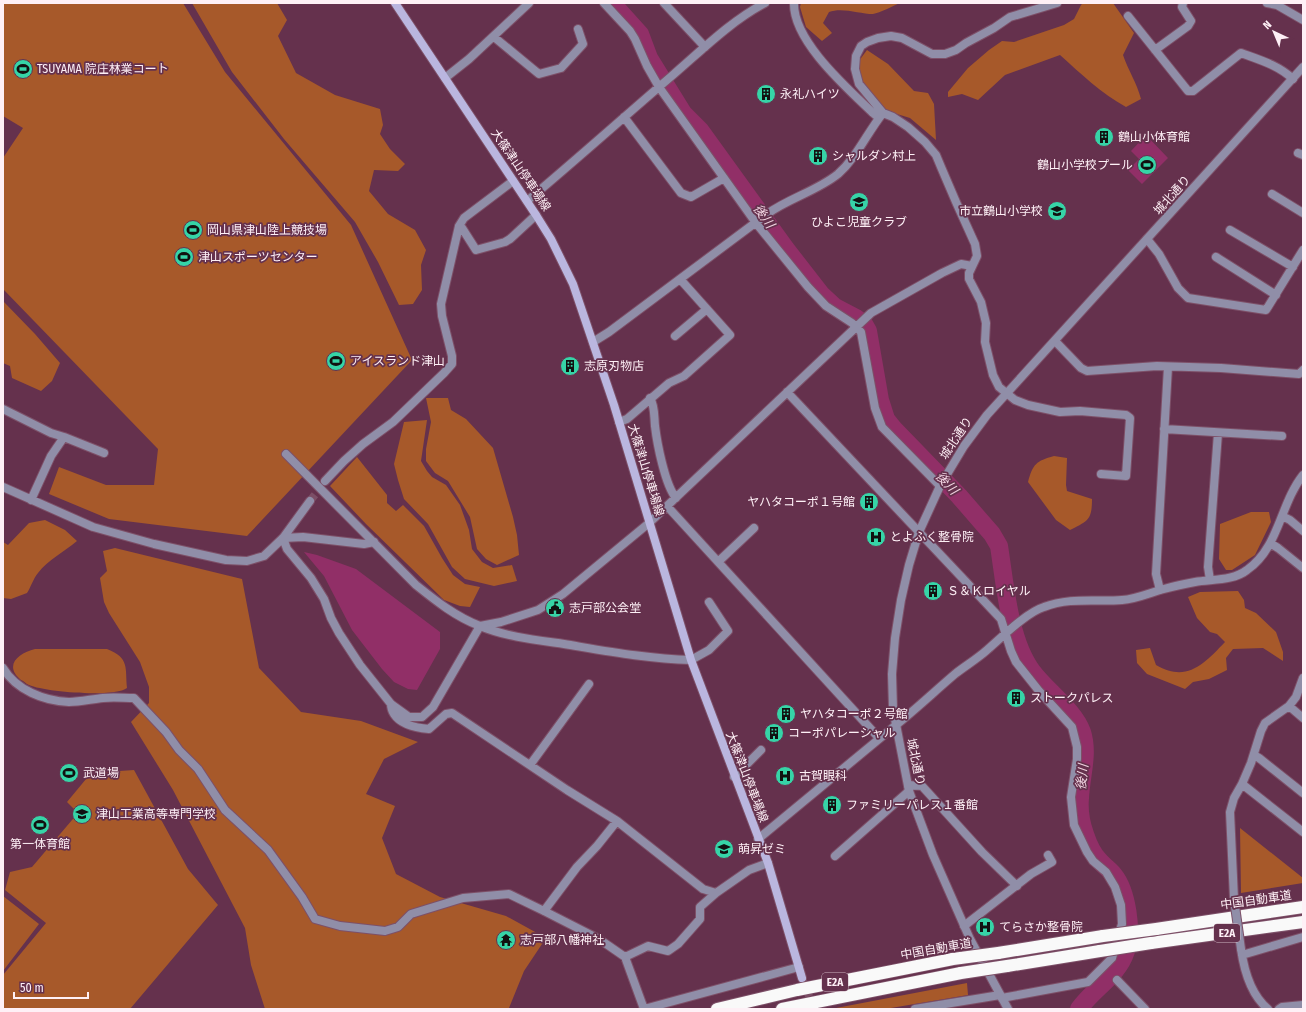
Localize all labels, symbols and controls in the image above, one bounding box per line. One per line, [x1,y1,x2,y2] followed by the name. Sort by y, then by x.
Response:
[1254,12,1294,52] north arrow
[1261,18,1274,32] text: N
[12,58,34,80] sports icon: TSUYAMA 院庄林業コート
[37,62,169,76] place label: TSUYAMA 院庄林業コート
[755,83,777,105] building icon: 永礼ハイツ
[780,87,840,101] place label: 永礼ハイツ
[488,126,554,214] street label: 大篠津山停車場線
[1093,126,1115,148] building icon: 鶴山小体育館
[1118,130,1190,144] place label: 鶴山小体育館
[807,145,829,167] building icon: シャルダン村上
[832,149,916,163] place label: シャルダン村上
[1136,154,1158,176] sports icon: 鶴山小学校プール
[1037,158,1133,172] place label: 鶴山小学校プール
[1151,172,1193,218] street label: 城北通り
[848,191,870,213] school or university icon: ひよこ児童クラブ
[1046,200,1068,222] school or university icon: 市立鶴山小学校
[750,201,779,233] water label: 後川
[959,204,1043,218] place label: 市立鶴山小学校
[811,215,907,229] place label: ひよこ児童クラブ
[182,219,204,241] sports icon: 岡山県津山陸上競技場
[207,223,327,237] place label: 岡山県津山陸上競技場
[173,246,195,268] sports icon: 津山スポーツセンター
[198,250,318,264] place label: 津山スポーツセンター
[325,350,347,372] sports icon: アイスランド津山
[350,354,445,368] place label: アイスランド津山
[559,355,581,377] building icon: 志原刃物店
[584,359,644,373] place label: 志原刃物店
[937,414,975,462] street label: 城北通り
[625,422,667,518] street label: 大篠津山停車場線
[933,468,963,499] water label: 後川
[858,491,880,513] building icon: ヤハタコーポ１号館
[747,495,855,509] place label: ヤハタコーポ１号館
[865,526,887,548] hospital icon: とよふく整骨院
[890,530,974,544] place label: とよふく整骨院
[922,580,944,602] building icon: Ｓ＆Ｋロイヤル
[947,584,1031,598] place label: Ｓ＆Ｋロイヤル
[544,597,566,619] public building icon: 志戸部公会堂
[569,601,641,615] place label: 志戸部公会堂
[1005,687,1027,709] building icon: ストークパレス
[1030,691,1113,705] place label: ストークパレス
[775,703,797,725] building icon: ヤハタコーポ２号館
[800,707,908,721] place label: ヤハタコーポ２号館
[763,722,785,744] building icon: コーポパレーシャル
[788,726,896,740] place label: コーポパレーシャル
[723,730,771,824] street label: 大篠津山停車場線
[904,737,928,787] street label: 城北通り
[1073,761,1091,791] water label: 後川
[58,762,80,784] sports icon: 武道場
[774,765,796,787] hospital icon: 古賀眼科
[83,766,119,780] place label: 武道場
[799,769,847,783] place label: 古賀眼科
[821,794,843,816] building icon: ファミリーパレス１番館
[846,798,978,812] place label: ファミリーパレス１番館
[71,803,93,825] school or university icon: 津山工業高等専門学校
[96,807,216,821] place label: 津山工業高等専門学校
[29,814,51,836] sports icon: 第一体育館
[10,837,70,851] place label: 第一体育館
[713,838,735,860] school or university icon: 萌昇ゼミ
[738,842,786,856] place label: 萌昇ゼミ
[1219,888,1293,912] street label: 中国自動車道
[974,916,996,938] hospital icon: てらさか整骨院
[999,920,1083,934] place label: てらさか整骨院
[1214,924,1240,942] road number: E2A
[495,929,517,951] temple icon: 志戸部八幡神社
[520,933,604,947] place label: 志戸部八幡神社
[899,936,973,962] street label: 中国自動車道
[822,973,848,991] road number: E2A
[14,974,88,1000] scale bar
[20,981,44,995] text: 50 m

